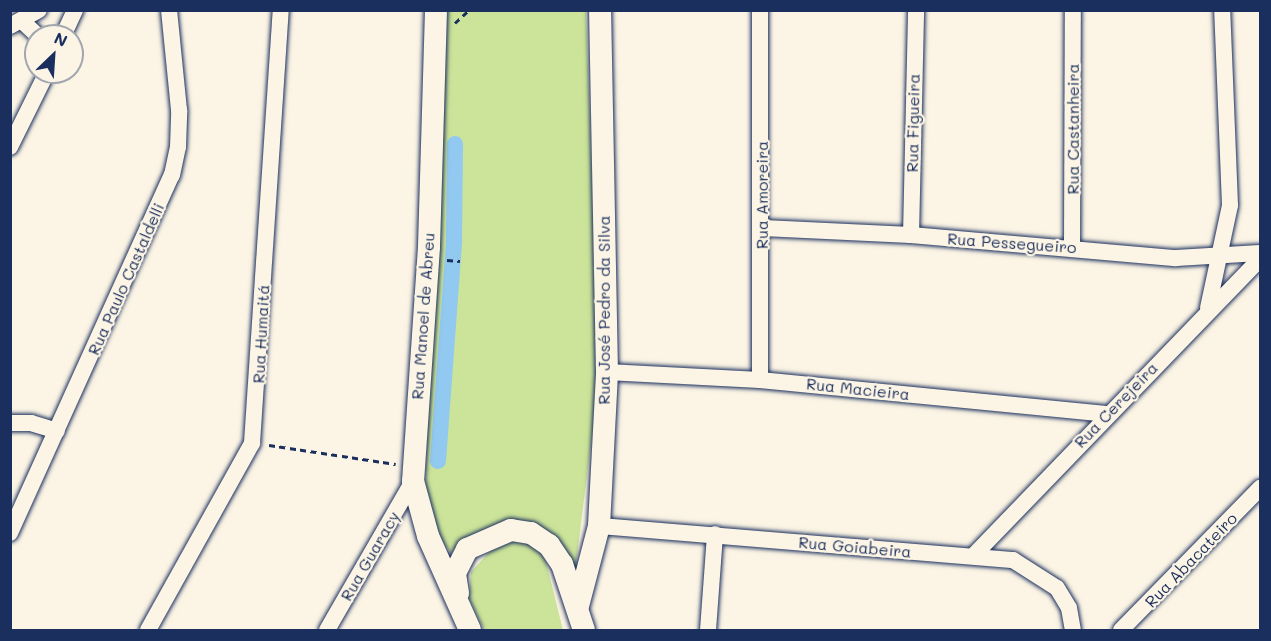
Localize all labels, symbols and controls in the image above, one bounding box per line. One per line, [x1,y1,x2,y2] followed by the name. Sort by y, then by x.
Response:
[24,24,84,84] north arrow
[51,27,71,51] text: N
[1063,64,1083,194] street label: Rua Castanheira
[903,73,923,173] street label: Rua Figueira
[752,141,772,249] street label: Rua Amoreira
[84,200,168,358] street label: Rua Paulo Castaldelli
[594,215,614,405] street label: Rua José Pedro da Silva
[947,229,1077,257] street label: Rua Pessegueiro
[408,232,438,400] street label: Rua Manoel de Abreu
[249,284,273,384] street label: Rua Humaitá
[1070,358,1162,452] street label: Rua Cerejeira
[805,374,911,404] street label: Rua Macieira
[337,508,403,604] street label: Rua Guaracy
[1141,509,1241,611] street label: Rua Abacateiro
[798,532,912,562] street label: Rua Goiabeira

